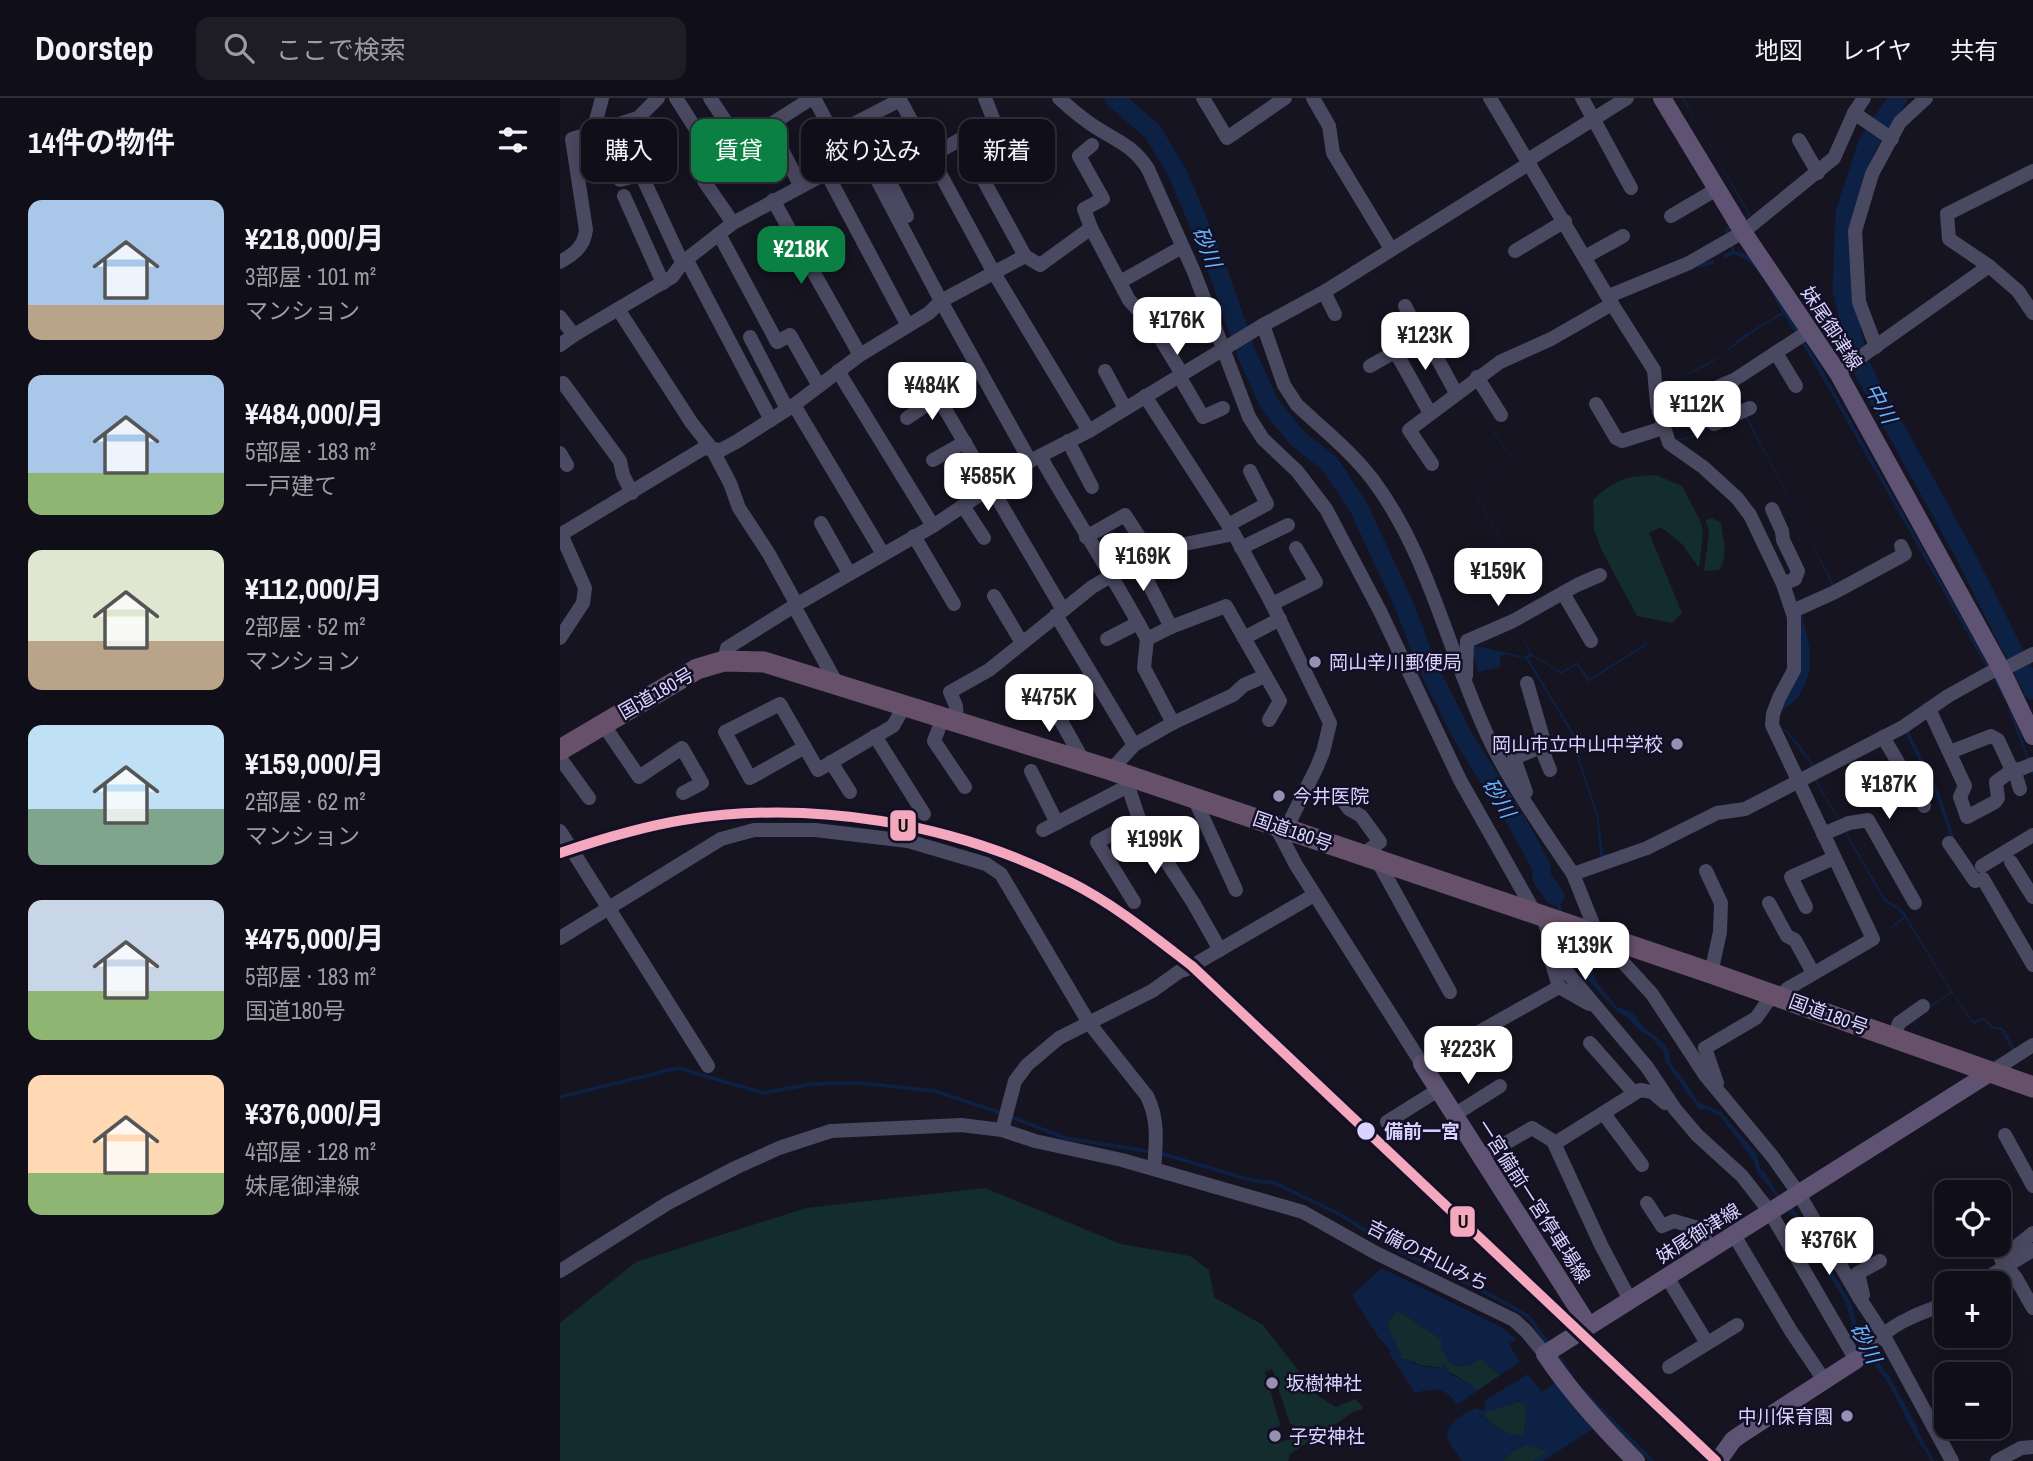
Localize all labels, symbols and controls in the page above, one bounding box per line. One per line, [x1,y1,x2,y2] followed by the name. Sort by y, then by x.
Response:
[196,17,686,80] search box
[35,26,154,70] text: Doorstep
[220,29,258,67] icon: search
[276,32,406,67] text: ここで検索
[1755,34,1803,66] text: 地図
[1841,34,1912,66] text: レイヤ
[1950,34,1998,66] text: 共有
[581,119,677,182] chip: 購入
[691,119,787,182] chip: 賃貸
[801,119,945,182] chip: 絞り込み
[959,119,1055,182] chip: 新着
[494,121,532,159] icon: filters
[28,122,175,162] text: 14件の物件
[245,218,384,258] text: ¥218,000/月
[1186,222,1229,274] water label: 砂川
[752,226,850,286] pin: ¥218K
[84,228,168,312] icon: home
[773,233,829,264] text: ¥218K
[245,261,376,292] text: 3部屋 · 101 m²
[1795,281,1869,375] street label: 妹尾御津線
[245,295,360,326] text: マンション
[1128,298,1226,357] pin: ¥176K
[1149,304,1205,335] text: ¥176K
[1376,313,1474,372] pin: ¥123K
[1397,319,1453,350] text: ¥123K
[883,362,981,422] pin: ¥484K
[904,369,960,400] text: ¥484K
[1858,378,1905,430] water label: 中川
[1648,382,1746,441] pin: ¥112K
[1670,388,1724,419] text: ¥112K
[245,393,384,433] text: ¥484,000/月
[84,403,168,487] icon: home
[245,436,376,467] text: 5部屋 · 183 m²
[939,454,1037,513] pin: ¥585K
[960,460,1016,491] text: ¥585K
[245,470,337,501] text: 一戸建て
[1094,533,1192,593] pin: ¥169K
[1115,540,1171,571] text: ¥169K
[1449,548,1547,608] pin: ¥159K
[1470,555,1526,586] text: ¥159K
[245,568,383,608] text: ¥112,000/月
[84,578,168,662] icon: home
[245,611,365,642] text: 2部屋 · 52 m²
[245,645,360,676] text: マンション
[1329,649,1462,675] place label: 岡山辛川郵便局
[1307,654,1323,670] marker: 岡山辛川郵便局
[614,661,698,725] street label: 国道180号
[1000,674,1098,734] pin: ¥475K
[1021,681,1077,712] text: ¥475K
[1492,731,1663,757] place label: 岡山市立中山中学校
[1669,736,1685,752] marker: 岡山市立中山中学校
[245,743,384,783] text: ¥159,000/月
[84,753,168,837] icon: home
[1840,762,1938,821] pin: ¥187K
[1861,768,1917,799] text: ¥187K
[1476,773,1523,825] water label: 砂川
[1293,783,1369,809] place label: 今井医院
[245,786,365,817] text: 2部屋 · 62 m²
[1271,788,1287,804] marker: 今井医院
[1250,805,1336,857] street label: 国道180号
[889,809,917,842] line badge: U
[897,812,909,838] text: U
[1106,816,1204,876] pin: ¥199K
[245,820,360,851] text: マンション
[1127,823,1183,854] text: ¥199K
[245,918,384,958] text: ¥475,000/月
[1536,922,1634,982] pin: ¥139K
[84,928,168,1012] icon: home
[1557,929,1613,960] text: ¥139K
[245,961,376,992] text: 5部屋 · 183 m²
[1786,988,1872,1040] street label: 国道180号
[245,995,345,1026] text: 国道180号
[1419,1026,1517,1086] pin: ¥223K
[1440,1033,1496,1064] text: ¥223K
[245,1093,384,1133] text: ¥376,000/月
[84,1103,168,1187] icon: home
[1471,1114,1597,1288] street label: 一宮備前一宮停車場線
[1384,1118,1460,1144] place label: 備前一宮
[1355,1120,1377,1142] marker: 備前一宮
[245,1136,376,1167] text: 4部屋 · 128 m²
[245,1170,360,1201] text: 妹尾御津線
[1934,1180,2011,1439] map controls
[1934,1180,2011,1257] button: locate
[1651,1197,1745,1269] street label: 妹尾御津線
[1449,1205,1476,1238] line badge: U
[1457,1208,1469,1234] text: U
[1363,1213,1493,1297] street label: 吉備の中山みち
[1780,1218,1878,1277] pin: ¥376K
[1801,1224,1857,1255] text: ¥376K
[1934,1271,2011,1348] button: +
[1844,1318,1889,1370] water label: 砂川
[1934,1362,2011,1439] button: −
[1286,1370,1362,1396] place label: 坂樹神社
[1264,1375,1280,1391] marker: 坂樹神社
[1738,1403,1833,1429] place label: 中川保育園
[1839,1408,1855,1424] marker: 中川保育園
[1289,1423,1365,1449] place label: 子安神社
[1267,1428,1283,1444] marker: 子安神社

